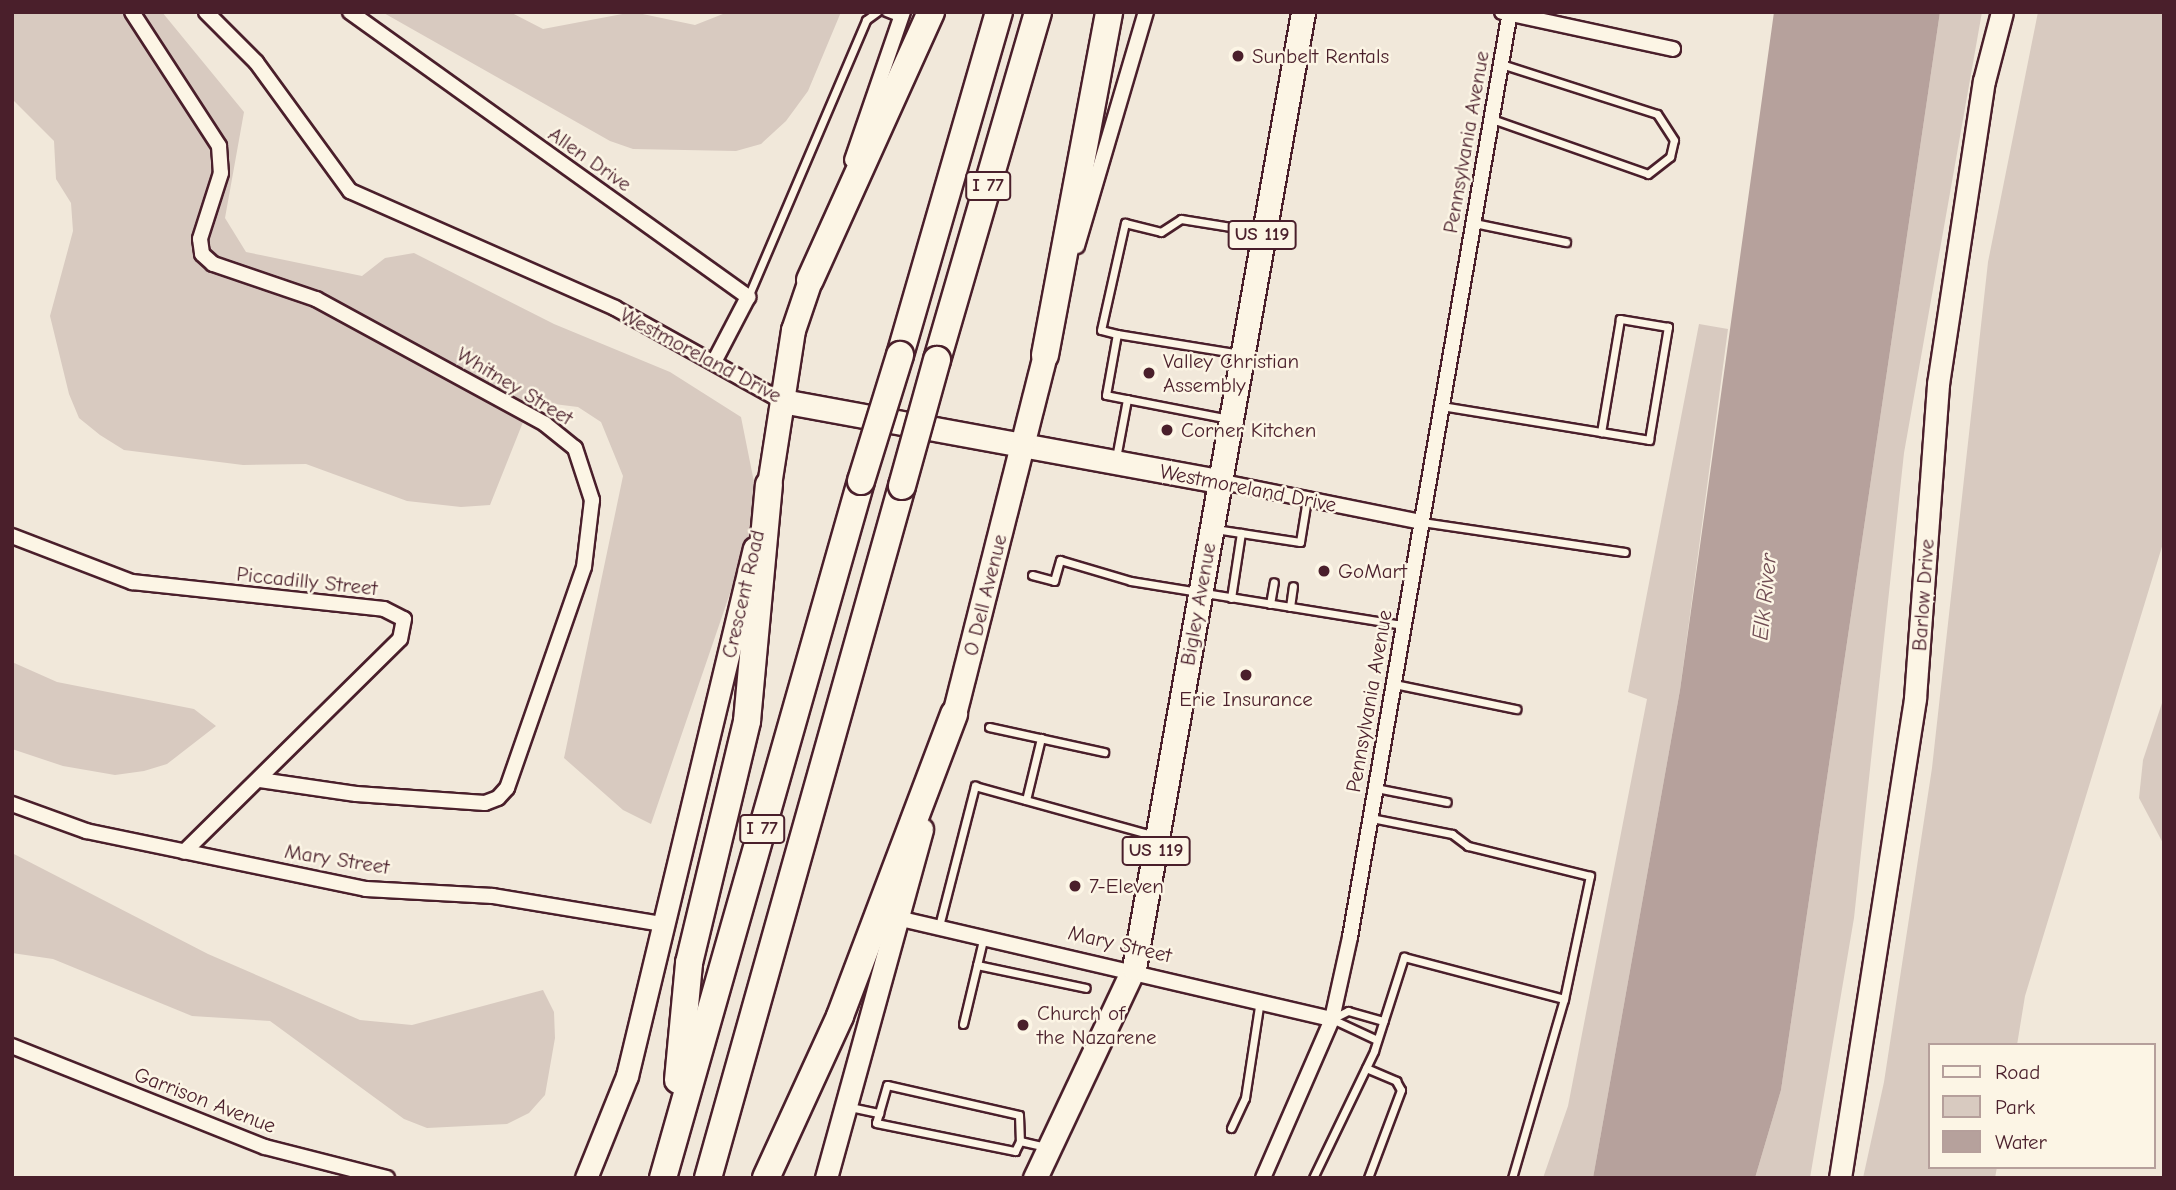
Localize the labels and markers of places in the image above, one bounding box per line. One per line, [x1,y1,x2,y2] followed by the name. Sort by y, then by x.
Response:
[1252,43,1389,69] place label: Sunbelt Rentals
[1230,48,1246,64] marker: Sunbelt Rentals
[1163,348,1299,398] place label: Valley Christian Assembly
[1141,365,1157,381] marker: Valley Christian Assembly
[1181,417,1316,443] place label: Corner Kitchen
[1159,422,1175,438] marker: Corner Kitchen
[1338,558,1407,584] place label: GoMart
[1316,563,1332,579] marker: GoMart
[1238,667,1254,683] marker: Erie Insurance
[1179,686,1313,712] place label: Erie Insurance
[1089,873,1164,899] place label: 7-Eleven
[1067,878,1083,894] marker: 7-Eleven
[1037,1000,1157,1050] place label: Church of the Nazarene
[1015,1017,1031,1033] marker: Church of the Nazarene

